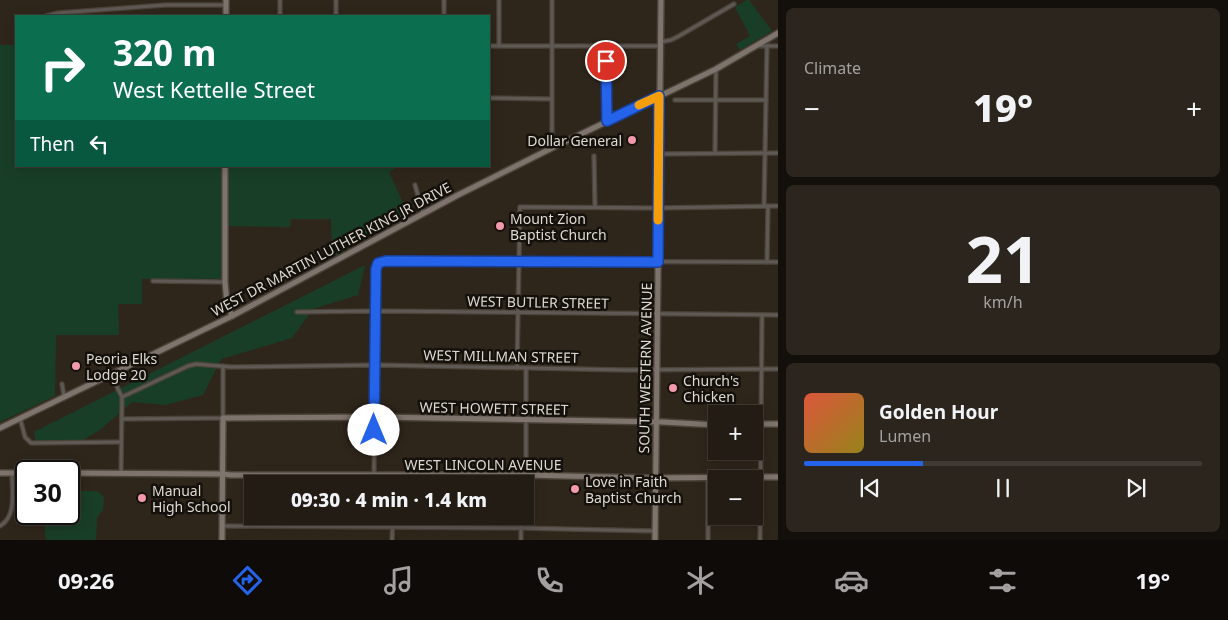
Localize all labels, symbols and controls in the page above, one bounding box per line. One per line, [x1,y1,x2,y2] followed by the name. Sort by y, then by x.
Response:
[113,29,216,76] text: 320 m
[30,35,95,100] icon: right
[585,40,627,82] pin
[592,47,620,75] icon: arrive
[804,57,861,79] text: Climate
[113,74,315,104] text: West Kettelle Street
[973,81,1033,133] text: 19°
[804,89,820,127] text: −
[1186,89,1202,127] text: +
[85,130,113,158] icon: left
[30,131,75,157] text: Then
[527,131,622,150] place label: Dollar General
[626,134,638,146] marker: Dollar General
[208,177,454,321] street label: WEST DR MARTIN LUTHER KING JR DRIVE
[510,209,607,244] place label: Mount Zion Baptist Church
[966,214,1040,302] text: 21
[494,220,506,232] marker: Mount Zion Baptist Church
[634,282,656,454] street label: SOUTH WESTERN AVENUE
[467,291,609,313] street label: WEST BUTLER STREET
[983,291,1023,313] text: km/h
[423,345,579,367] street label: WEST MILLMAN STREET
[86,349,158,384] place label: Peoria Elks Lodge 20
[70,360,82,372] marker: Peoria Elks Lodge 20
[683,371,740,406] place label: Church's Chicken
[667,382,679,394] marker: Church's Chicken
[419,397,569,419] street label: WEST HOWETT STREET
[879,399,998,425] text: Golden Hour
[347,403,399,455] position arrow
[708,405,763,525] map controls
[708,405,763,460] button: +
[879,425,931,447] text: Lumen
[405,455,561,474] street label: WEST LINCOLN AVENUE
[15,460,80,525] speed limit sign: 30
[708,470,763,525] button: −
[585,472,682,507] place label: Love in Faith Baptist Church
[856,474,884,502] icon: previous
[989,474,1017,502] icon: pause
[1122,474,1150,502] icon: next
[152,481,231,516] place label: Manual High School
[569,483,581,495] marker: Love in Faith Baptist Church
[291,487,487,513] text: 09:30 · 4 min · 1.4 km
[136,492,148,504] marker: Manual High School
[230,563,265,598] icon: directions
[381,563,416,598] icon: music
[532,563,567,598] icon: phone
[683,563,718,598] icon: climate
[834,563,869,598] icon: car
[985,563,1020,598] icon: filters
[58,565,114,595] text: 09:26
[1135,565,1170,595] text: 19°

